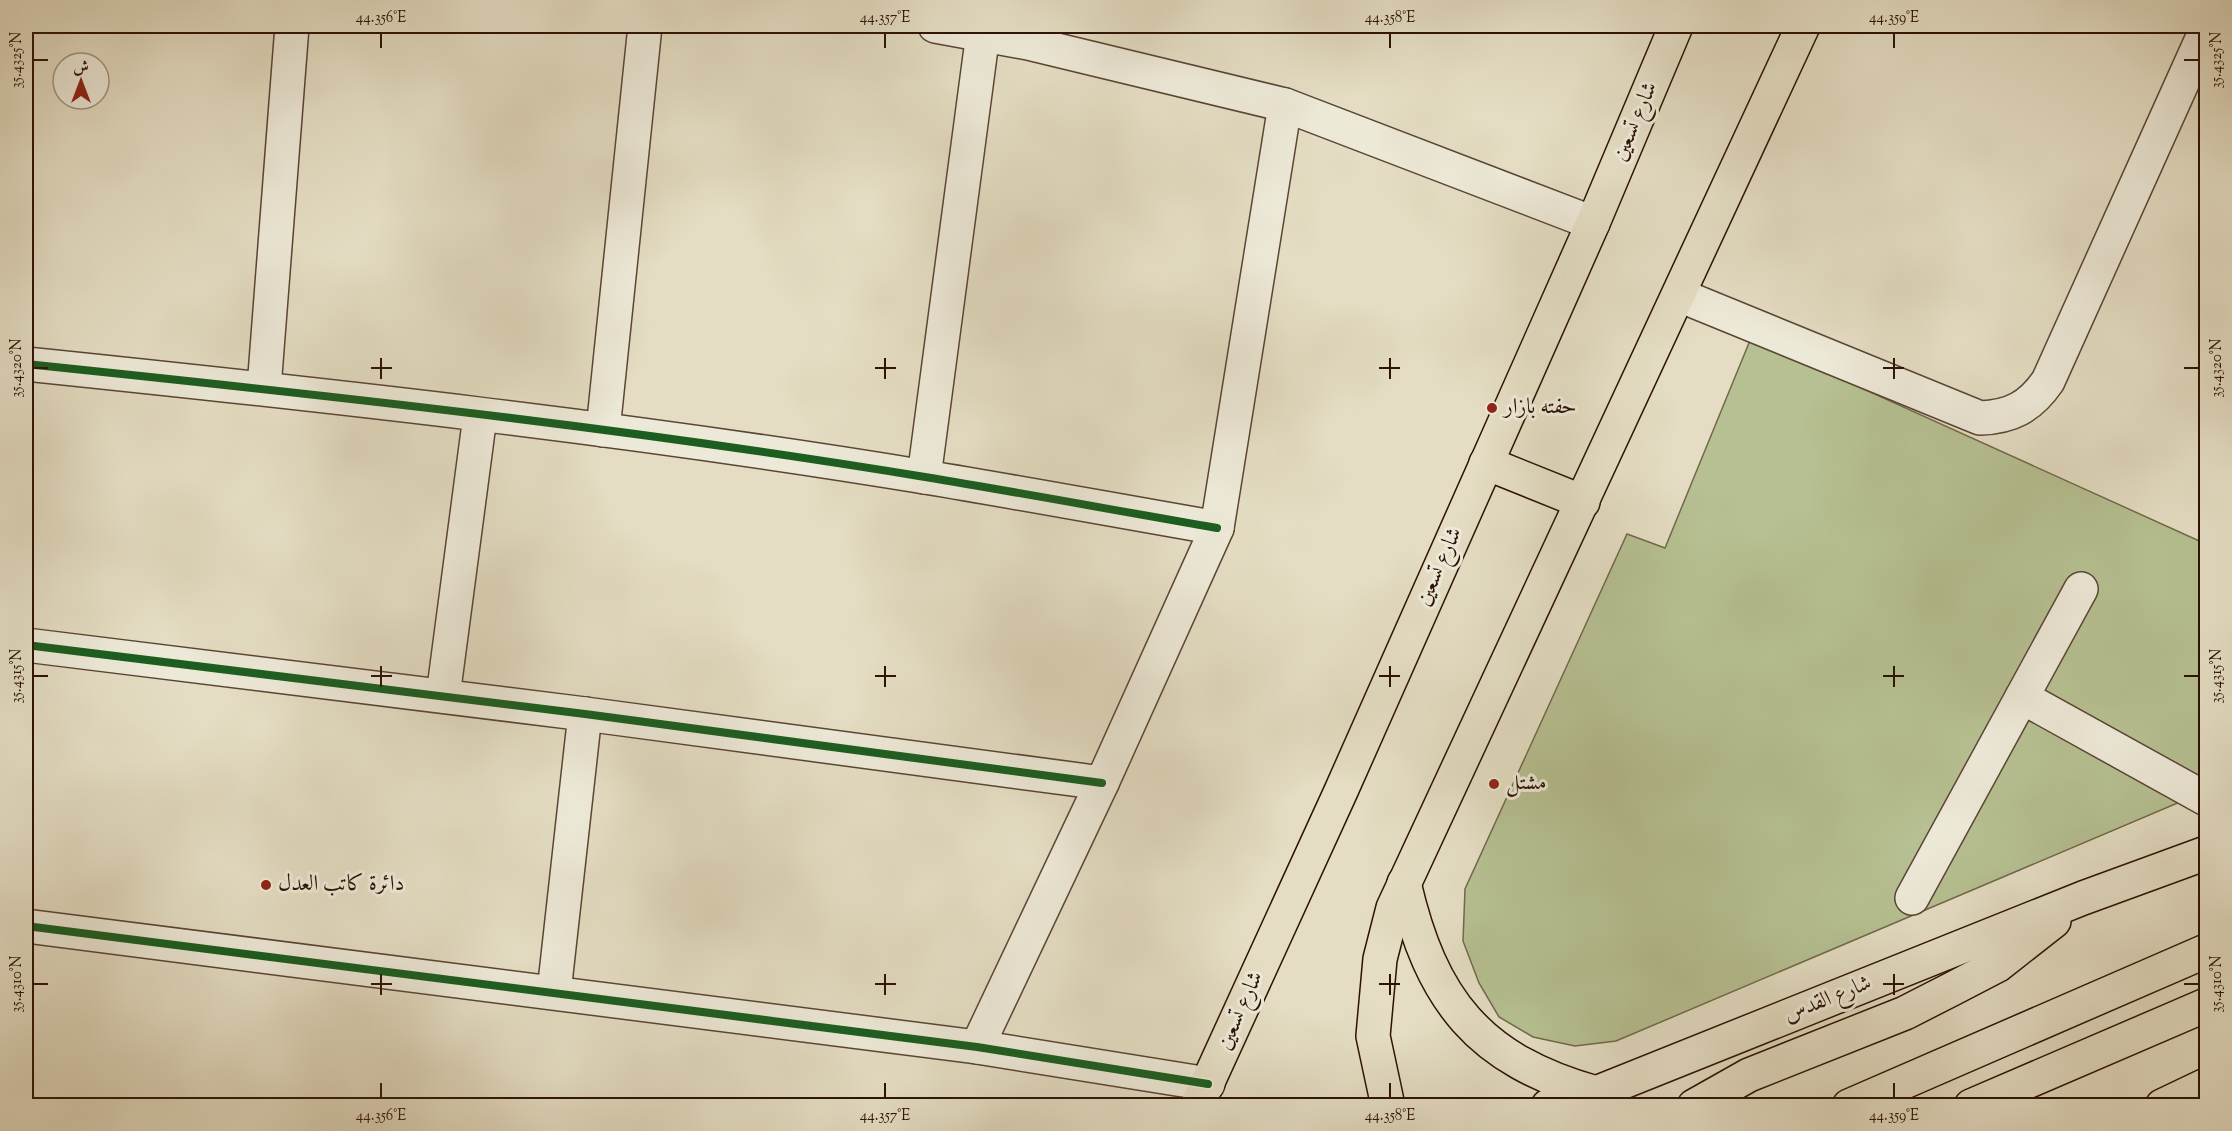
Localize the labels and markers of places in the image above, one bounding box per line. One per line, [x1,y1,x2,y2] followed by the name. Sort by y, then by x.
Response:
[1502,392,1577,424] place label: حفته بازار
[1485,401,1499,415] marker: حفته بازار
[1506,768,1547,800] place label: مشتل
[1487,777,1501,791] marker: مشتل
[278,869,404,901] place label: دائرة كاتب العدل
[259,878,273,892] marker: دائرة كاتب العدل

